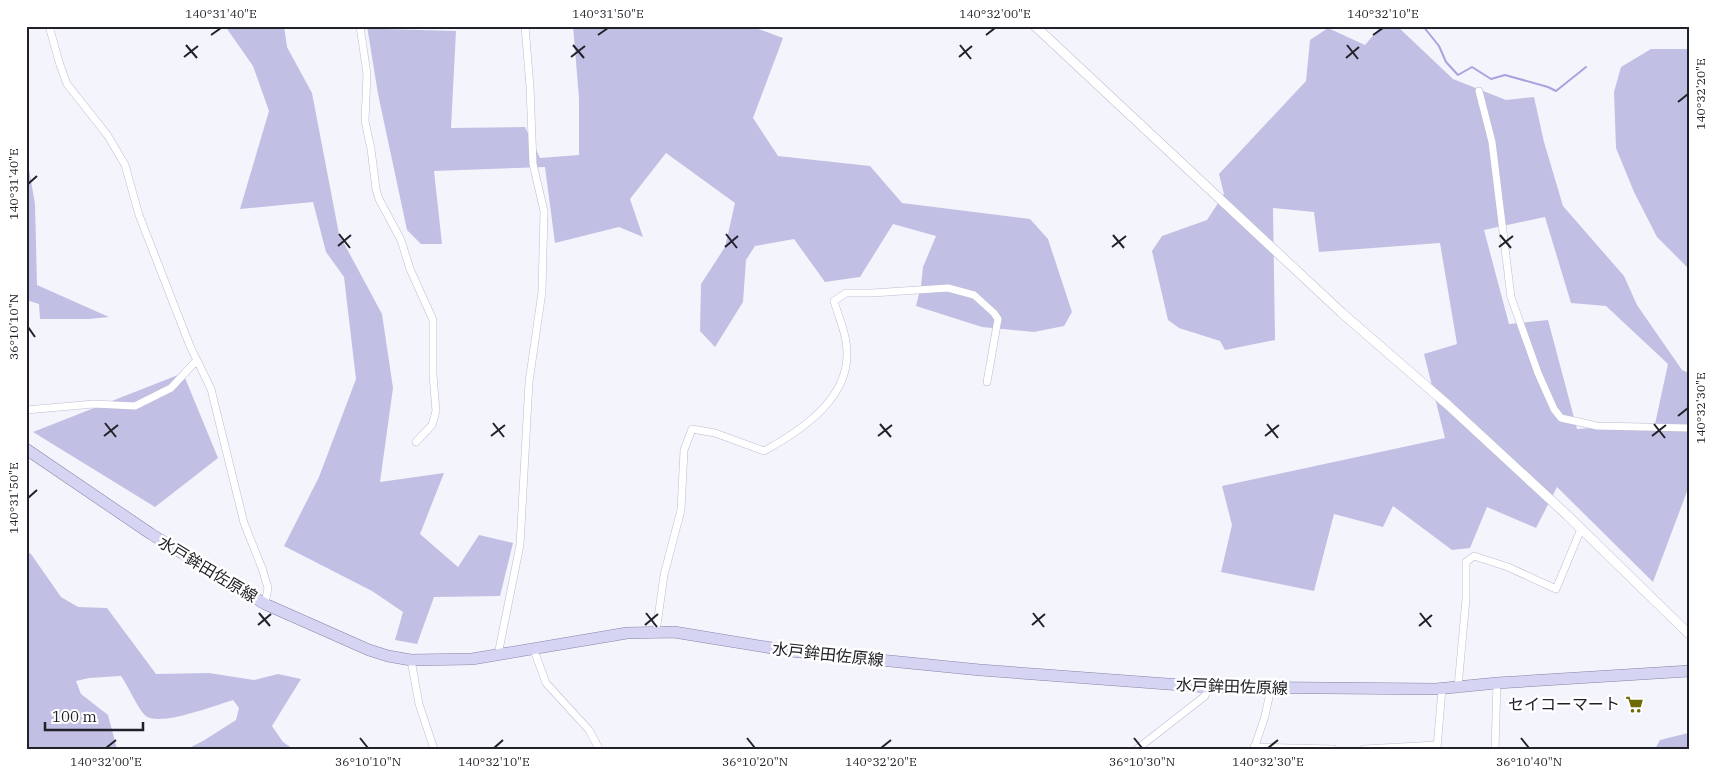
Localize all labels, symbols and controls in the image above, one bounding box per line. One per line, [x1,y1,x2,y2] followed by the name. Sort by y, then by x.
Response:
[185,6,257,21] text: 140°31'40"E
[572,6,644,21] text: 140°31'50"E
[959,6,1031,21] text: 140°32'00"E
[1347,6,1419,21] text: 140°32'10"E
[1693,58,1708,130] text: 140°32'20"E
[6,148,21,220] text: 140°31'40"E
[6,294,21,360] text: 36°10'10"N
[1693,372,1708,444] text: 140°32'30"E
[6,462,21,534] text: 140°31'50"E
[155,532,261,606] street label: 水戸鉾田佐原線
[771,638,885,670] street label: 水戸鉾田佐原線
[1176,674,1288,698] street label: 水戸鉾田佐原線
[1508,694,1620,714] place label: セイコーマート
[1624,694,1644,714] supermarket icon: セイコーマート
[45,700,142,732] scale bar
[52,707,97,726] text: 100 m
[70,754,142,769] text: 140°32'00"E
[335,754,401,769] text: 36°10'10"N
[458,754,530,769] text: 140°32'10"E
[722,754,788,769] text: 36°10'20"N
[845,754,917,769] text: 140°32'20"E
[1109,754,1175,769] text: 36°10'30"N
[1232,754,1304,769] text: 140°32'30"E
[1496,754,1562,769] text: 36°10'40"N

